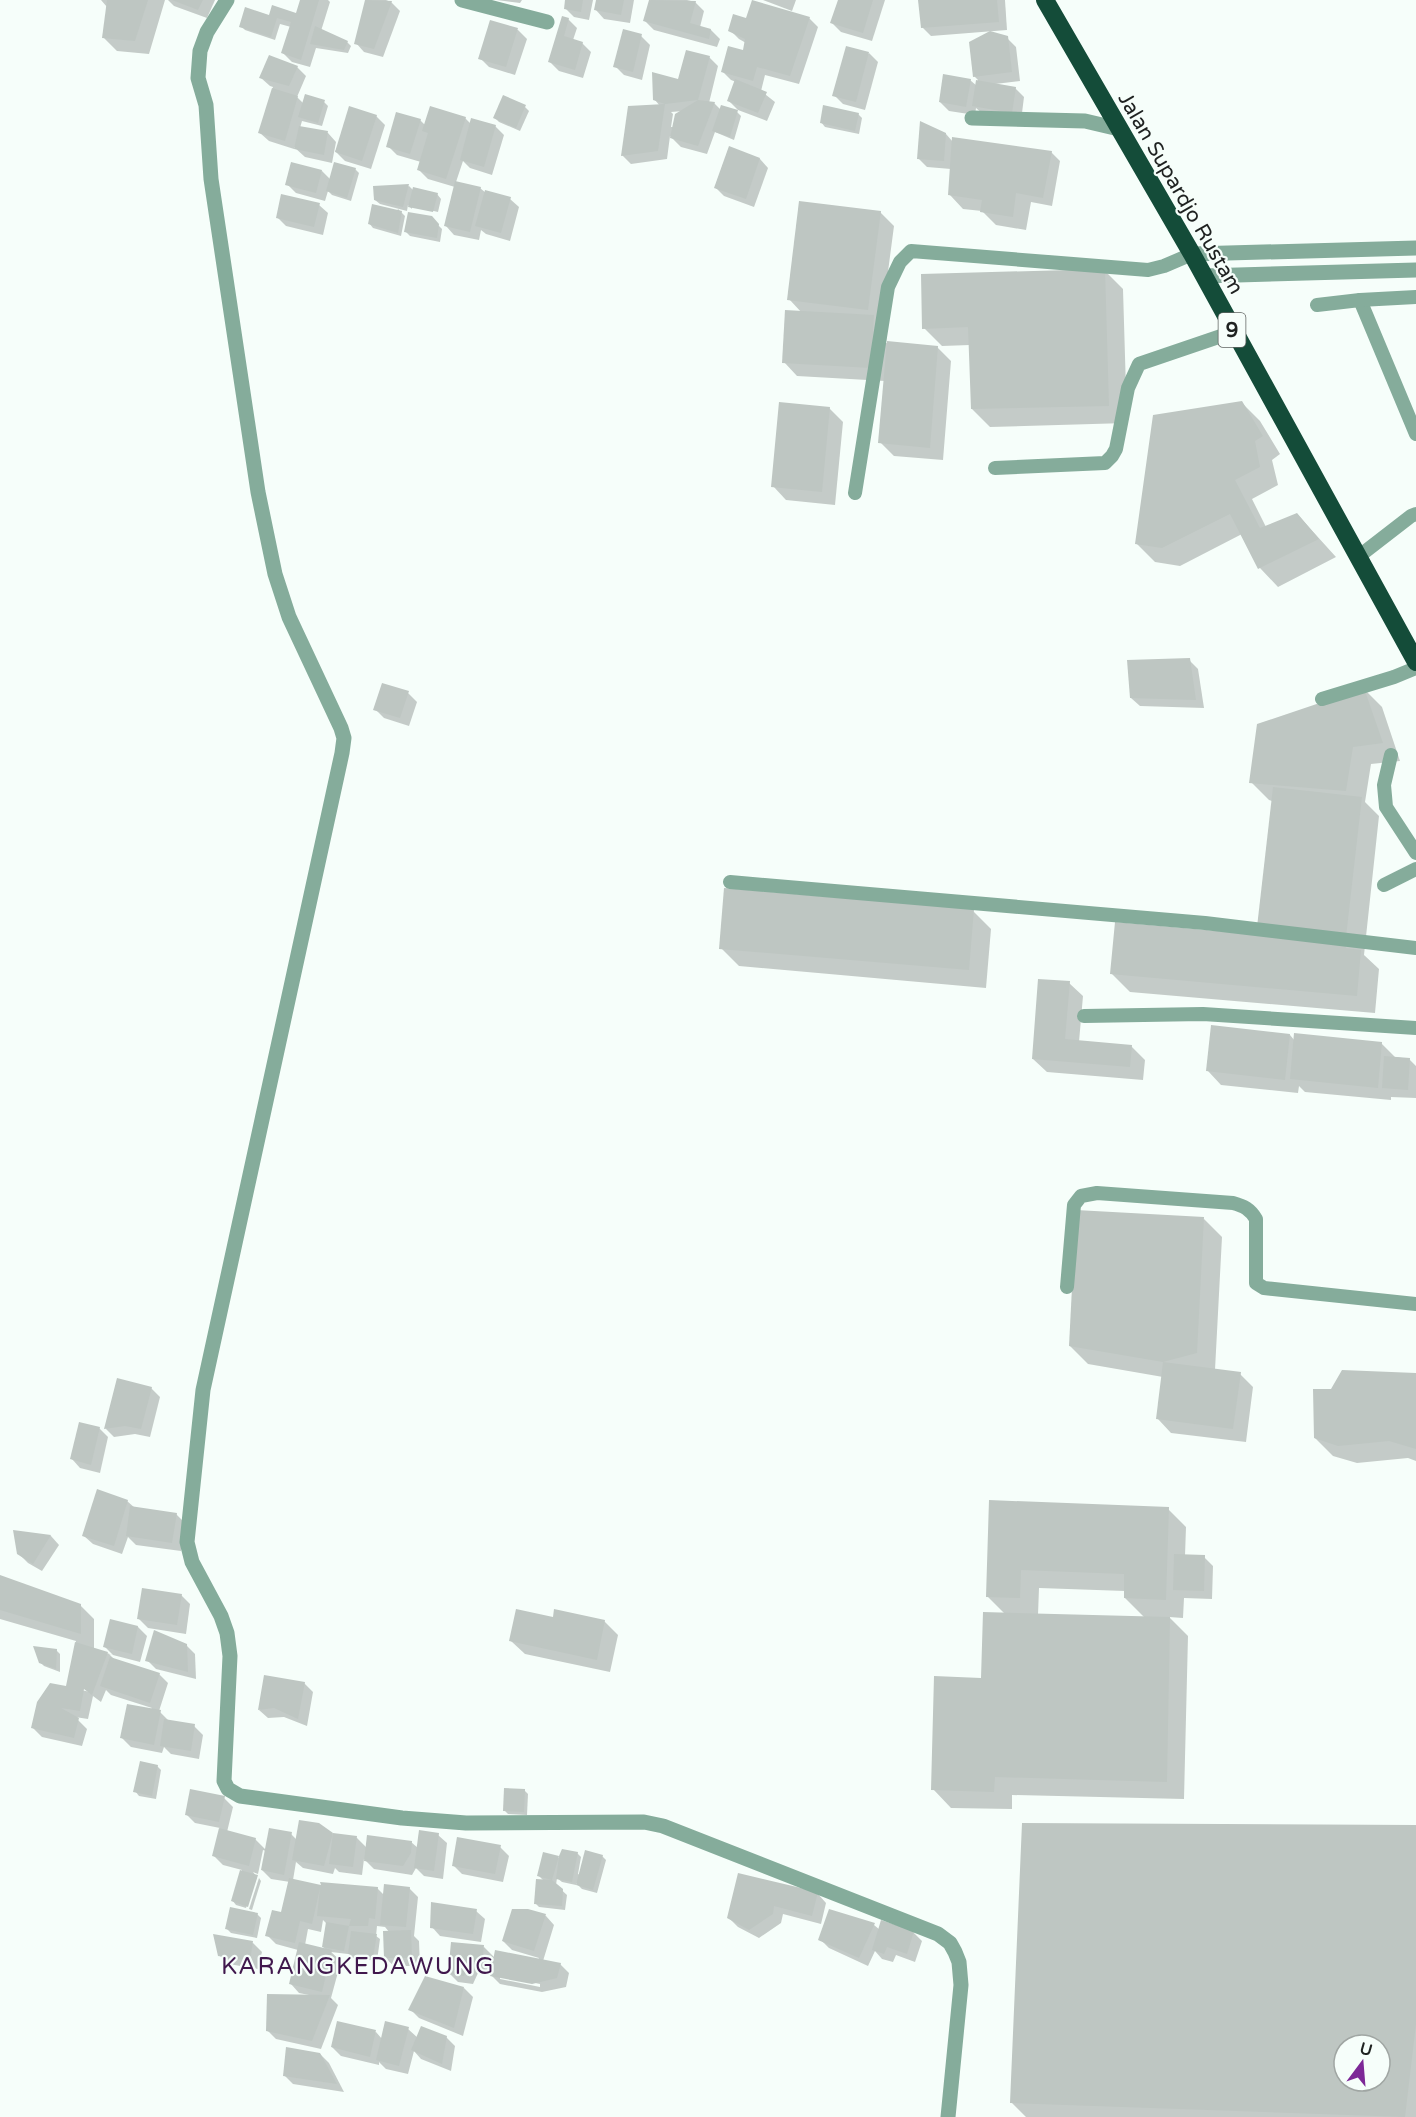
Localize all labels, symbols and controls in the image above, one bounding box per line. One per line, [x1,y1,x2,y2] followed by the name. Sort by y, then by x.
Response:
[1113,88,1249,299] street label: Jalan Supardjo Rustam
[1218,313,1246,347] road number: 9
[221,1952,495,1981] district label: KARANGKEDAWUNG
[1332,2033,1392,2093] north arrow
[1357,2038,1374,2061] text: U

